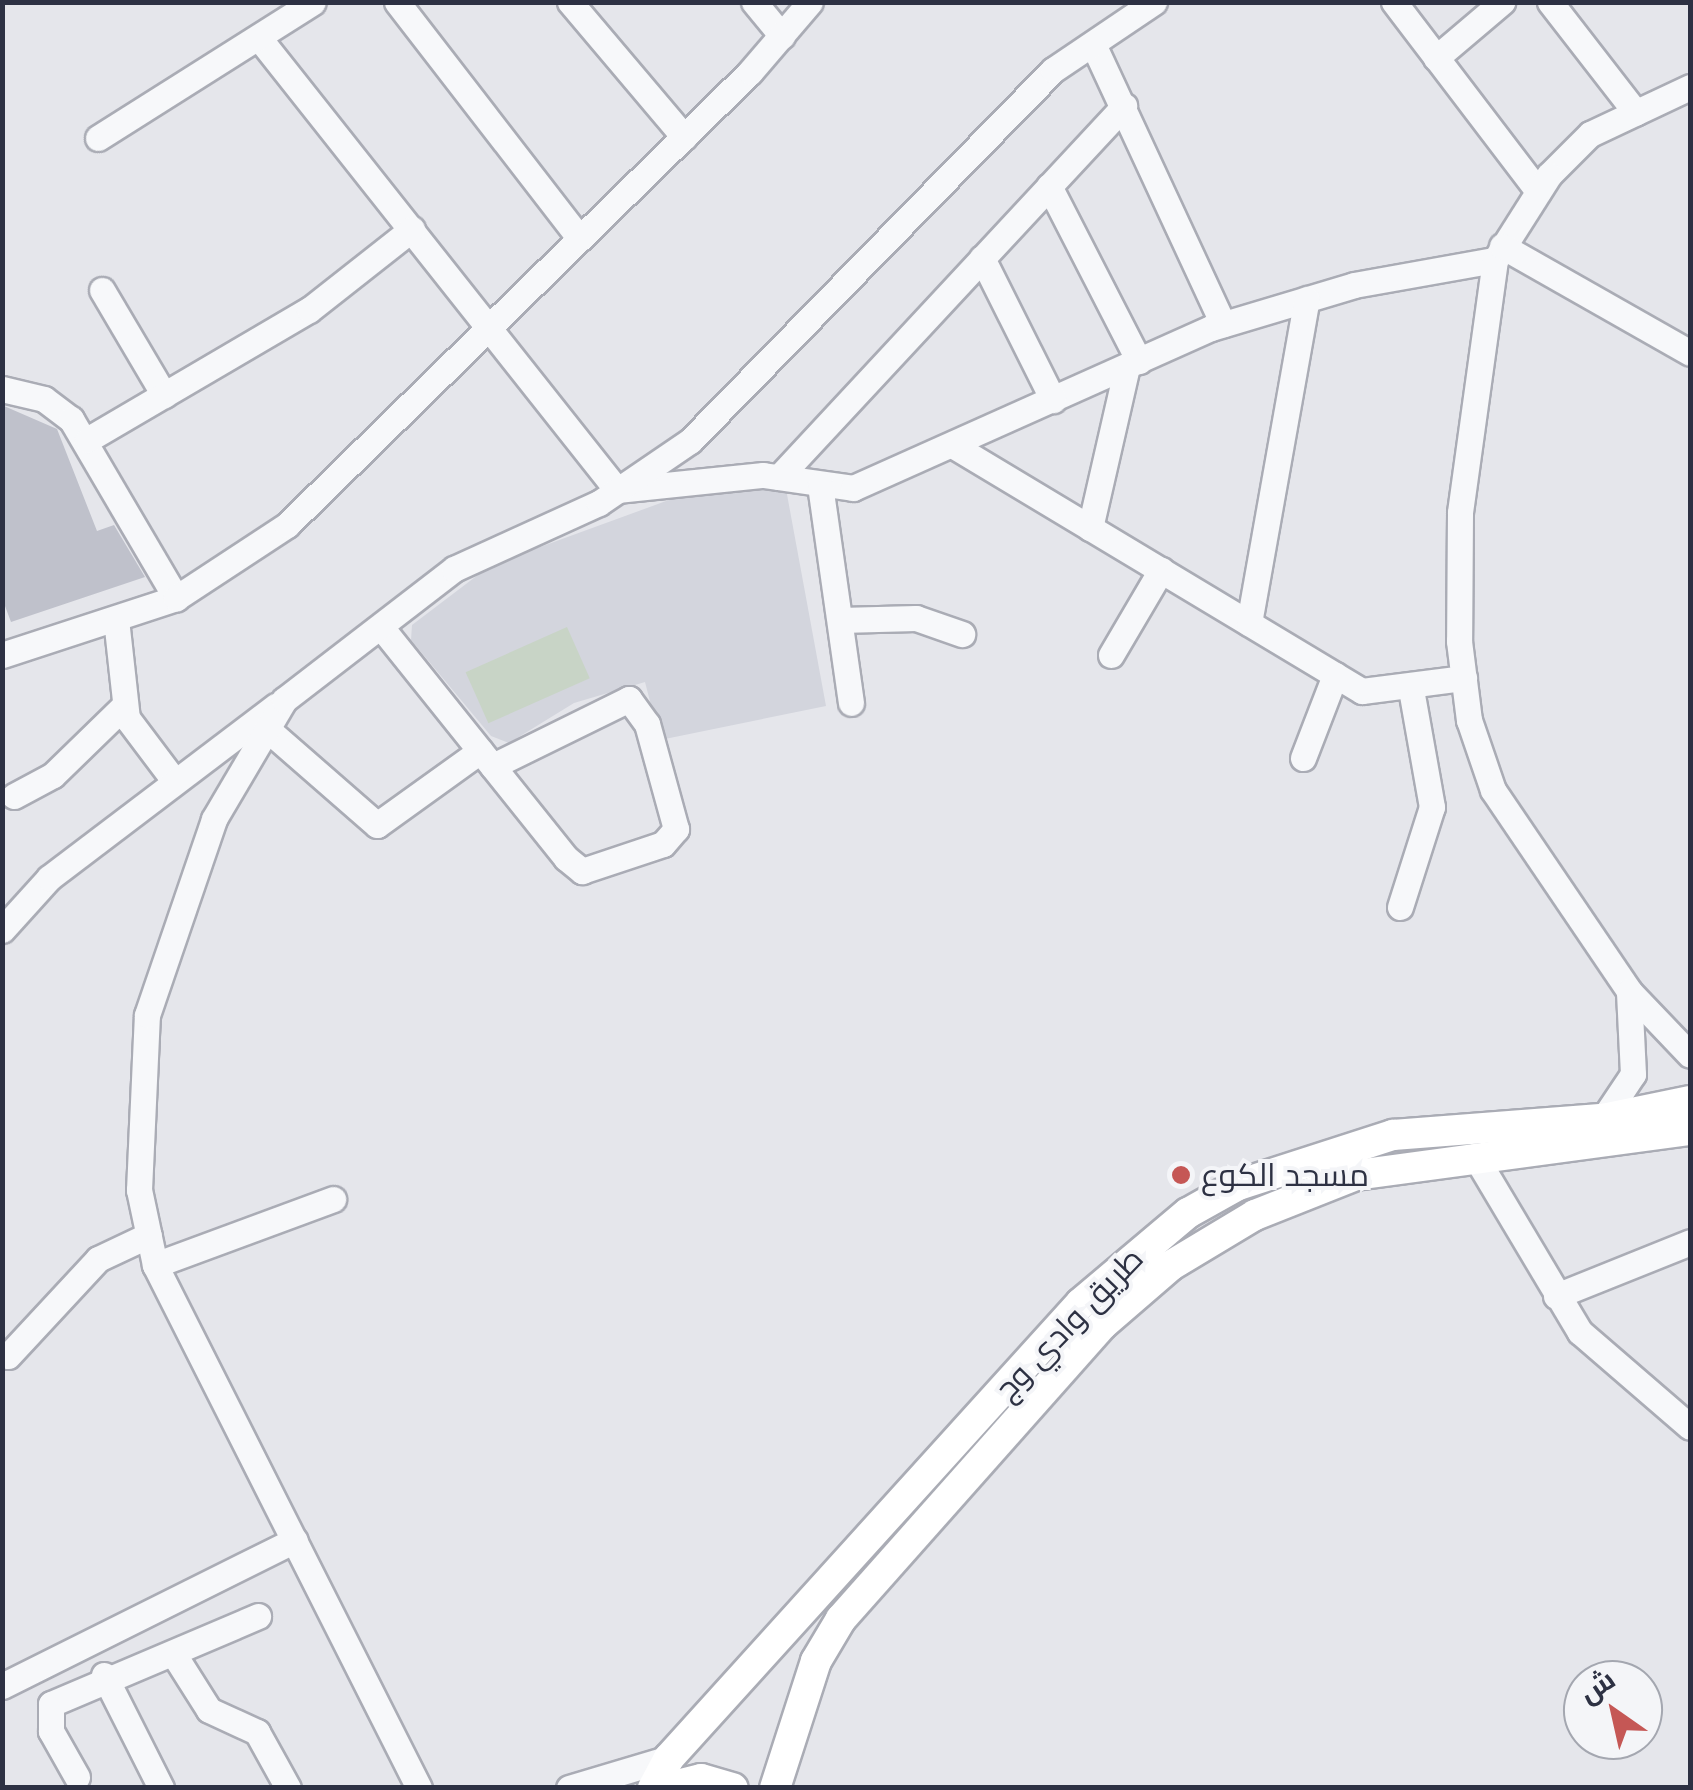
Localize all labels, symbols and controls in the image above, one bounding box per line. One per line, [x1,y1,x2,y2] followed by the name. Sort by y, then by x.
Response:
[1201,1156,1369,1194] place label: مسجد الكوع
[1170,1164,1192,1186] marker: مسجد الكوع
[987,1240,1151,1408] street label: طريق وادي وج
[1563,1660,1663,1760] north arrow
[1573,1663,1621,1709] text: ش

